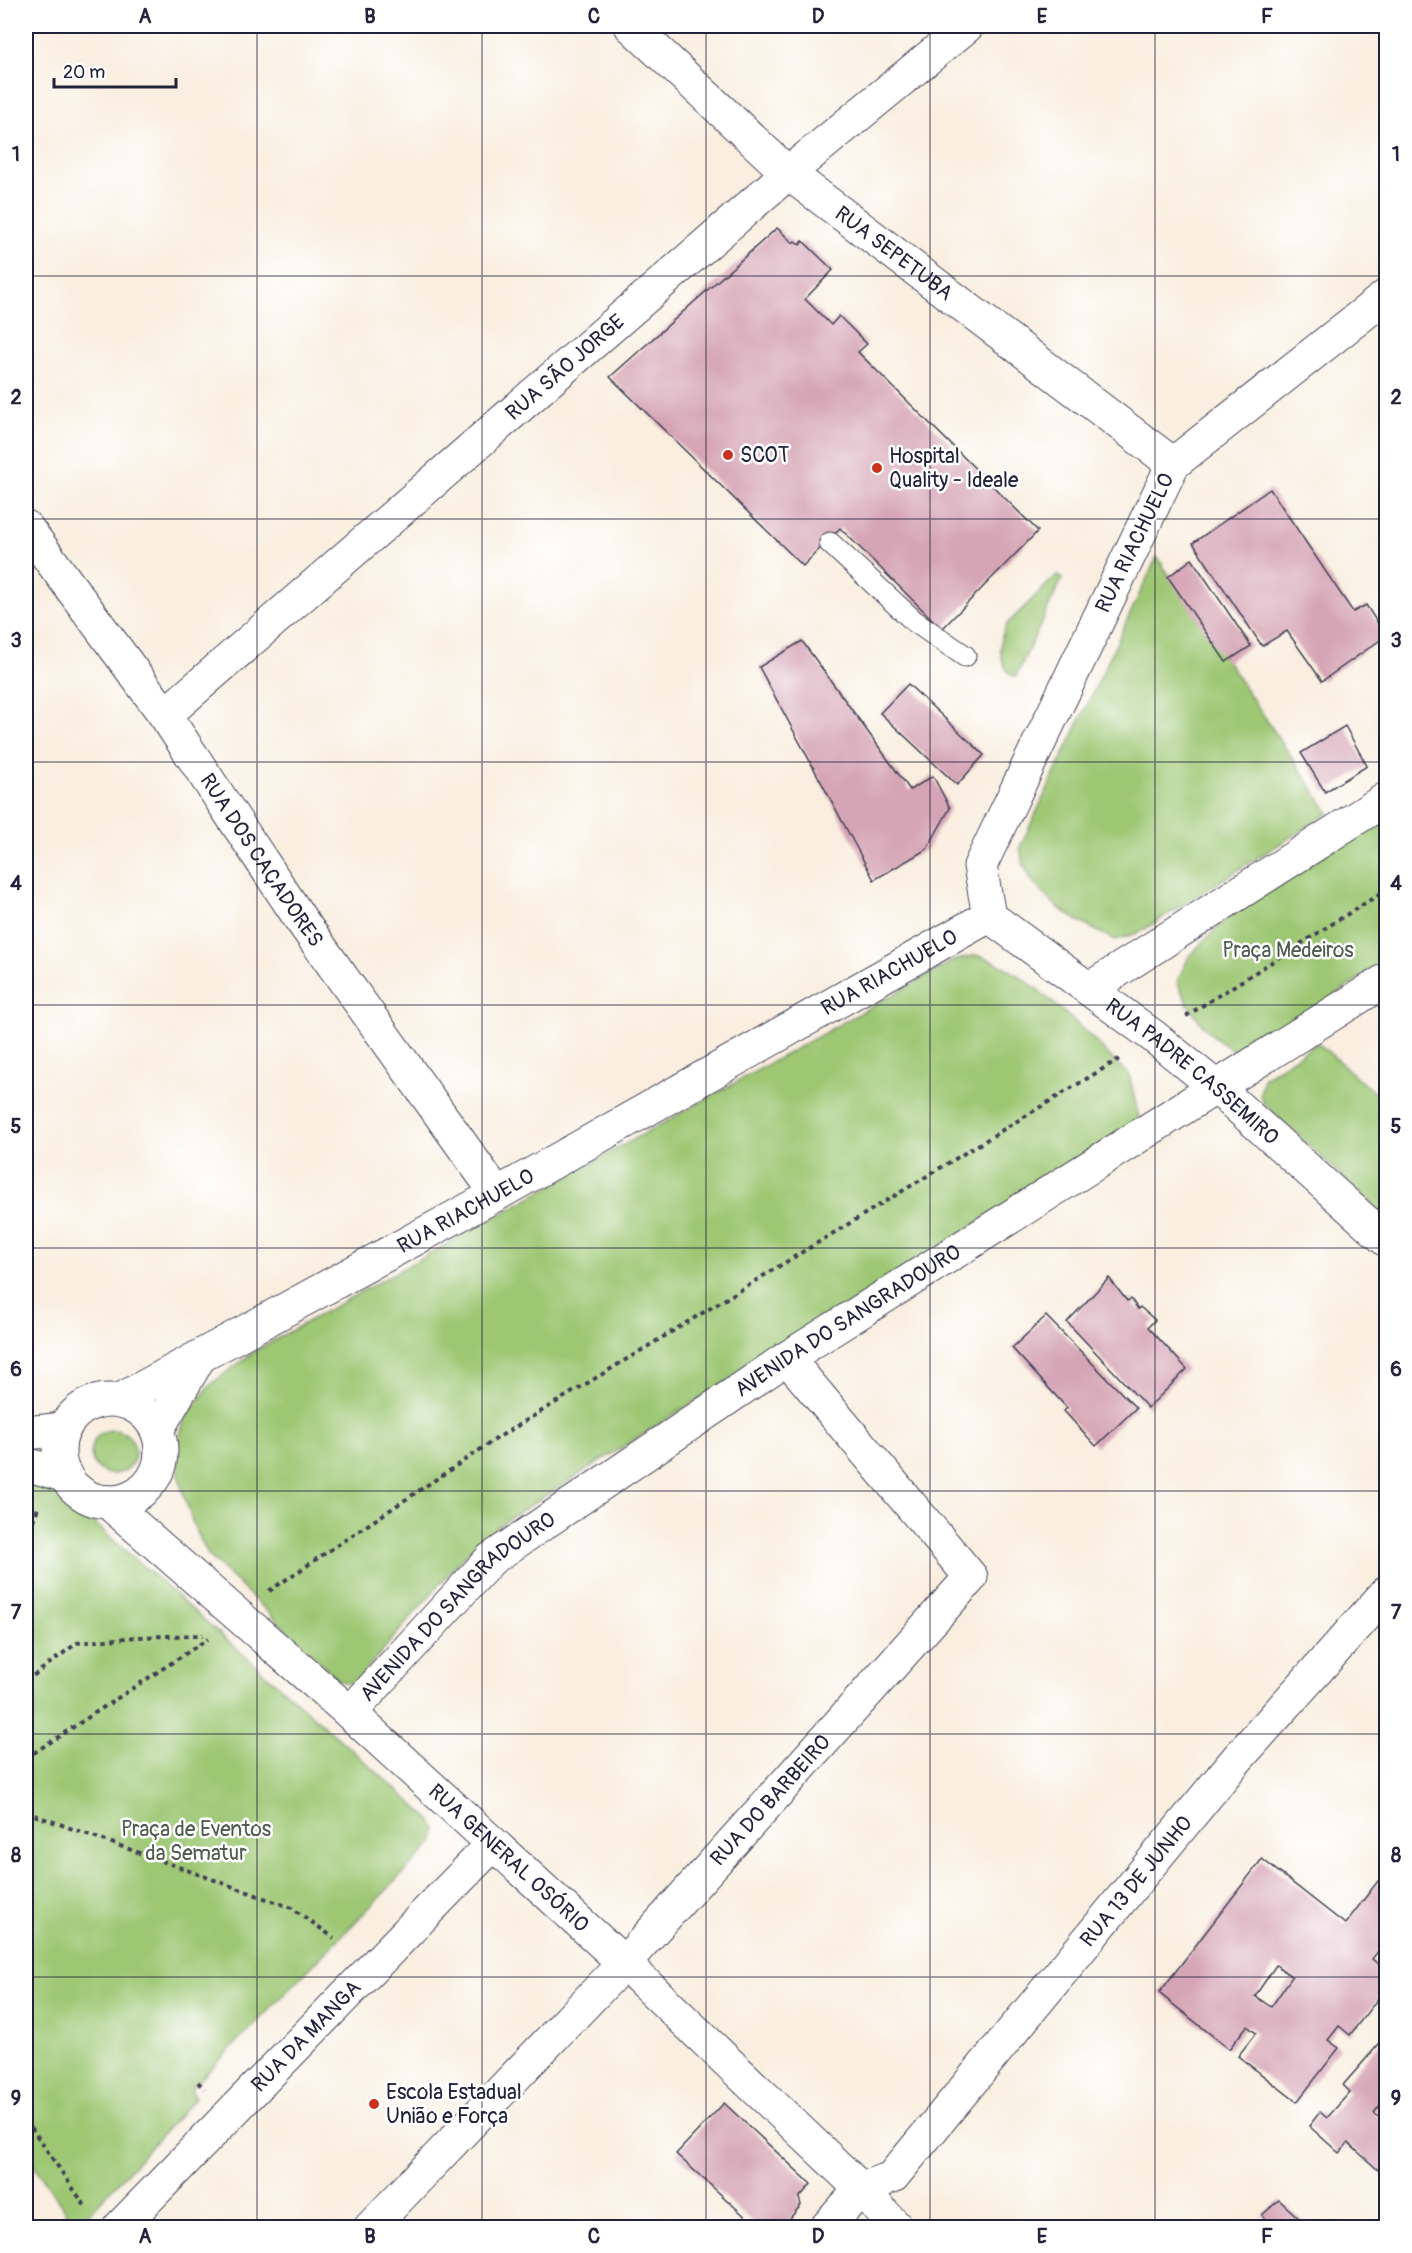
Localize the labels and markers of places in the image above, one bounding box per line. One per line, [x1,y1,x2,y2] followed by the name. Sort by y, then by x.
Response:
[740,442,790,469] place label: SCOT
[889,443,1019,494] place label: Hospital Quality - Ideale
[721,448,735,462] marker: SCOT
[870,461,884,475] marker: Hospital Quality - Ideale
[386,2079,522,2130] place label: Escola Estadual União e Força
[367,2097,381,2111] marker: Escola Estadual União e Força

